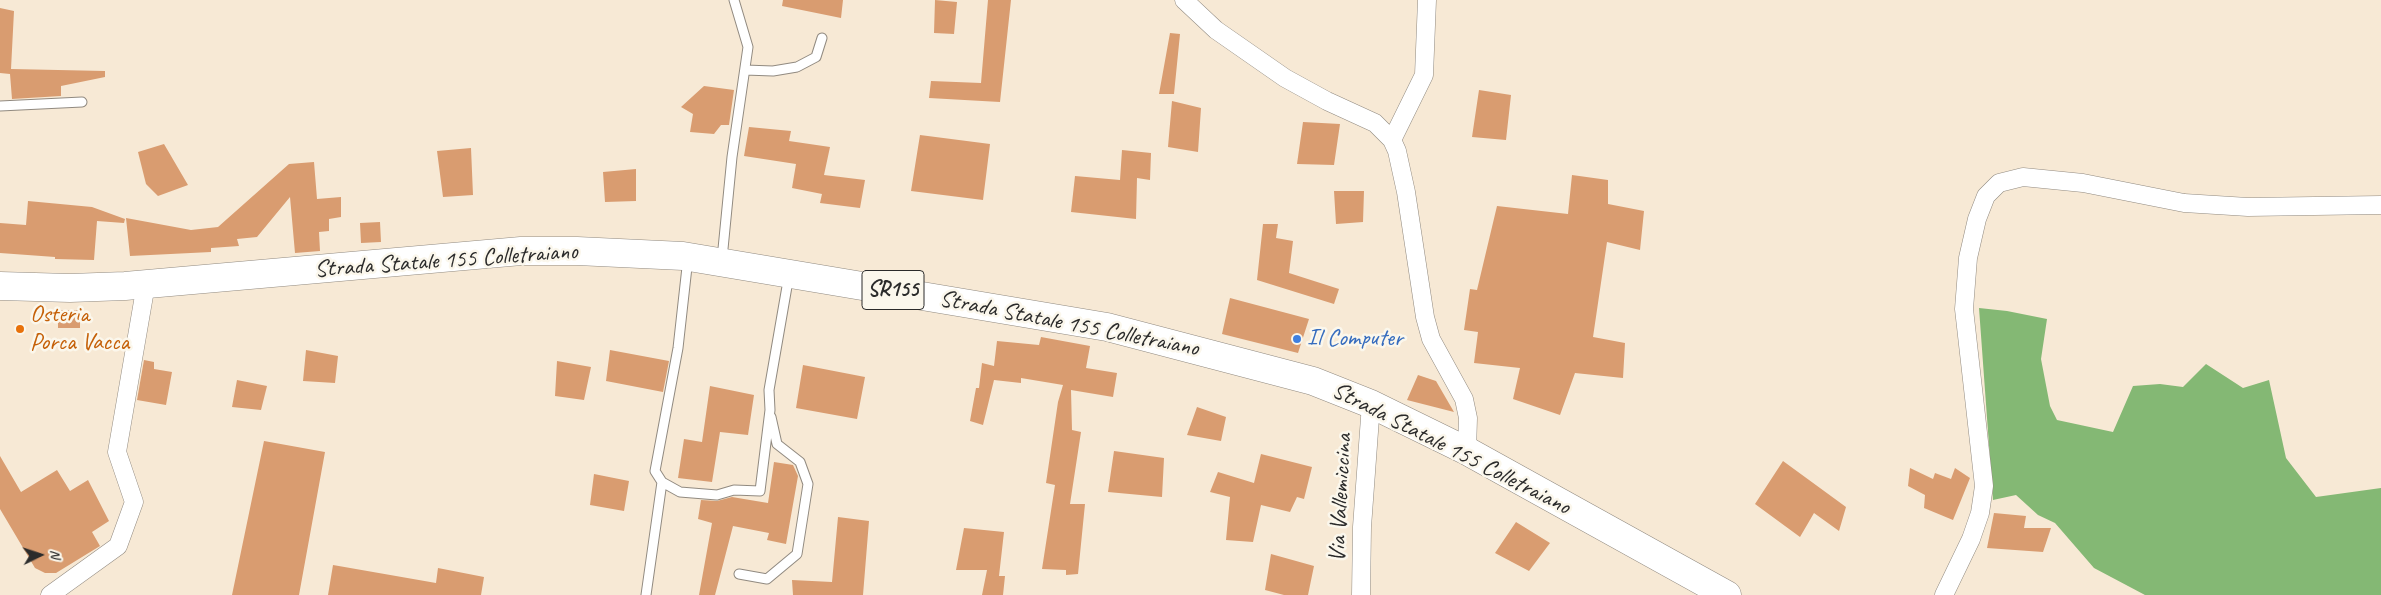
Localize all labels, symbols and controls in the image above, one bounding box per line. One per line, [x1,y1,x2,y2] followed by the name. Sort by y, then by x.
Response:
[314,237,578,285] street label: Strada Statale 155 Colletraiano
[862,270,924,310] road number: SR155
[937,285,1201,363] street label: Strada Statale 155 Colletraiano
[30,301,129,357] place label: Osteria Porca Vacca
[14,323,26,335] marker: Osteria Porca Vacca
[1307,325,1403,353] place label: Il Computer
[1291,333,1303,345] marker: Il Computer
[1327,376,1575,522] street label: Strada Statale 155 Colletraiano
[1323,433,1359,563] street label: Via Vallemiccina
[15,530,65,580] north arrow
[47,549,64,559] text: N

